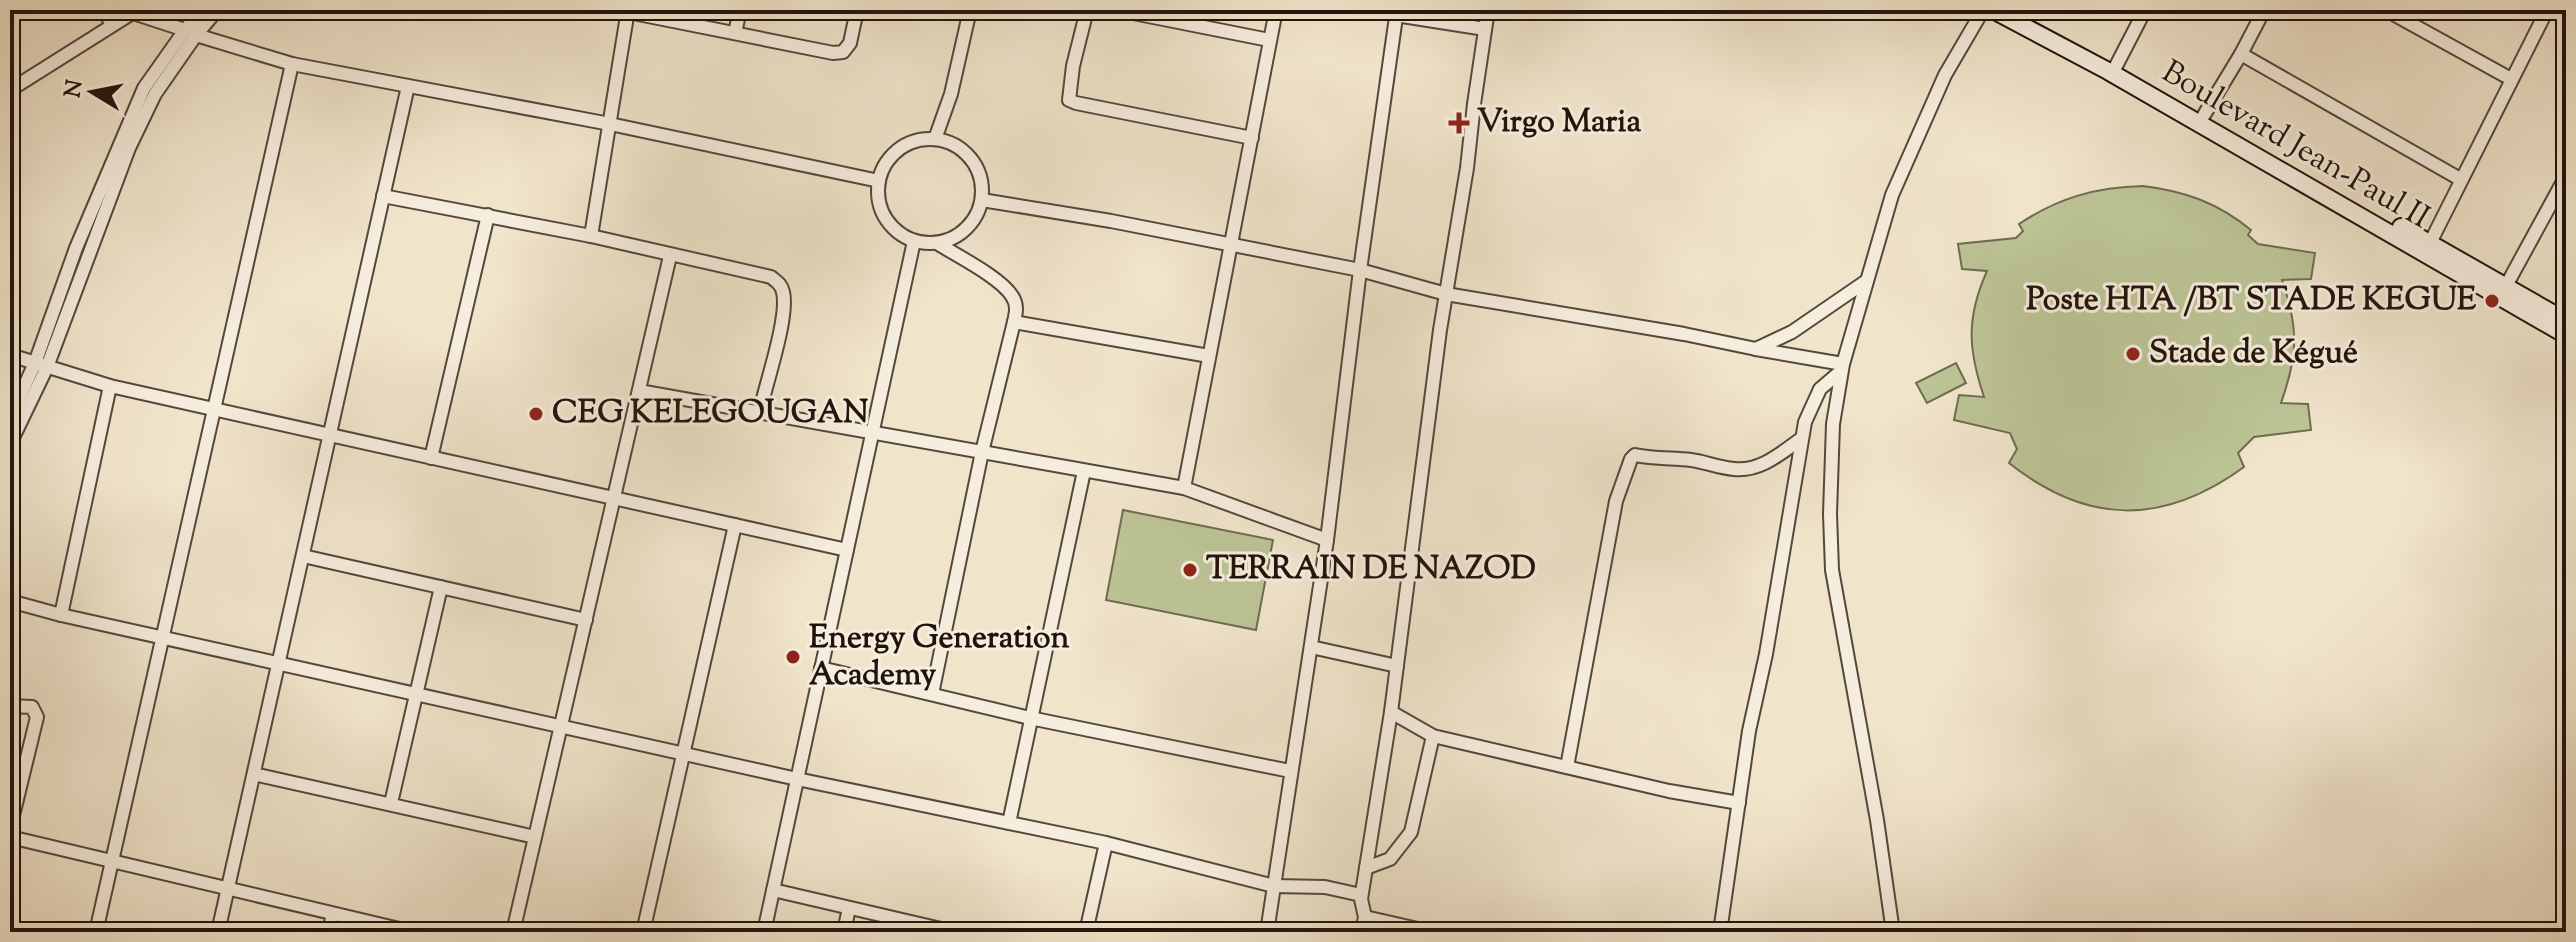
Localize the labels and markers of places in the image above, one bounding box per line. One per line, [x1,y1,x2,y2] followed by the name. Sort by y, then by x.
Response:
[1477,100,1641,146] place label: Virgo Maria
[1448,112,1470,134] marker: Virgo Maria
[2026,278,2477,324] place label: Poste HTA /BT STADE KEGUE
[2483,292,2501,310] marker: Poste HTA /BT STADE KEGUE
[2149,331,2358,377] place label: Stade de Kégué
[2124,345,2142,363] marker: Stade de Kégué
[552,391,869,437] place label: CEG KELEGOUGAN
[527,405,545,423] marker: CEG KELEGOUGAN
[1206,547,1536,593] place label: TERRAIN DE NAZOD
[1181,561,1199,579] marker: TERRAIN DE NAZOD
[809,616,1070,699] place label: Energy Generation Academy
[784,648,802,666] marker: Energy Generation Academy

